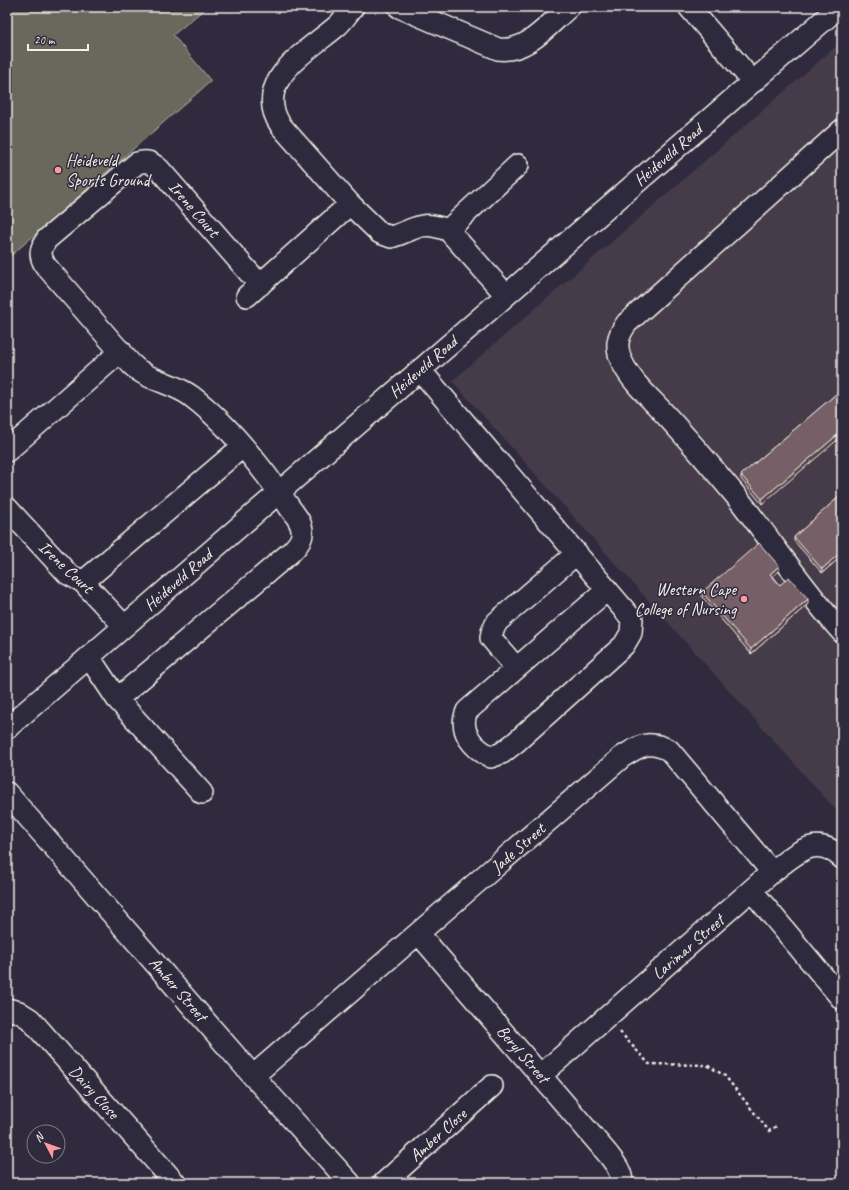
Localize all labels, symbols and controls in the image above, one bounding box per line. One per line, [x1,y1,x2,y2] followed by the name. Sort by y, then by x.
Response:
[28,26,88,52] scale bar
[34,32,56,48] text: 20 m
[629,117,709,190] street label: Heideveld Road
[66,150,152,191] place label: Heideveld Sports Ground
[53,165,63,175] marker: Heideveld Sports Ground
[164,177,226,243] street label: Irene Court
[384,329,464,402] street label: Heideveld Road
[34,536,100,599] street label: Irene Court
[139,542,219,615] street label: Heideveld Road
[635,579,738,620] place label: Western Cape College of Nursing
[739,594,749,604] marker: Western Cape College of Nursing
[486,817,551,878] street label: Jade Street
[648,908,730,984] street label: Larimar Street
[144,953,213,1027] street label: Amber Street
[492,1021,555,1089] street label: Beryl Street
[64,1061,124,1124] street label: Dairy Close
[405,1103,472,1166] street label: Amber Close
[26,1124,66,1164] north arrow
[31,1129,47,1145] text: N

